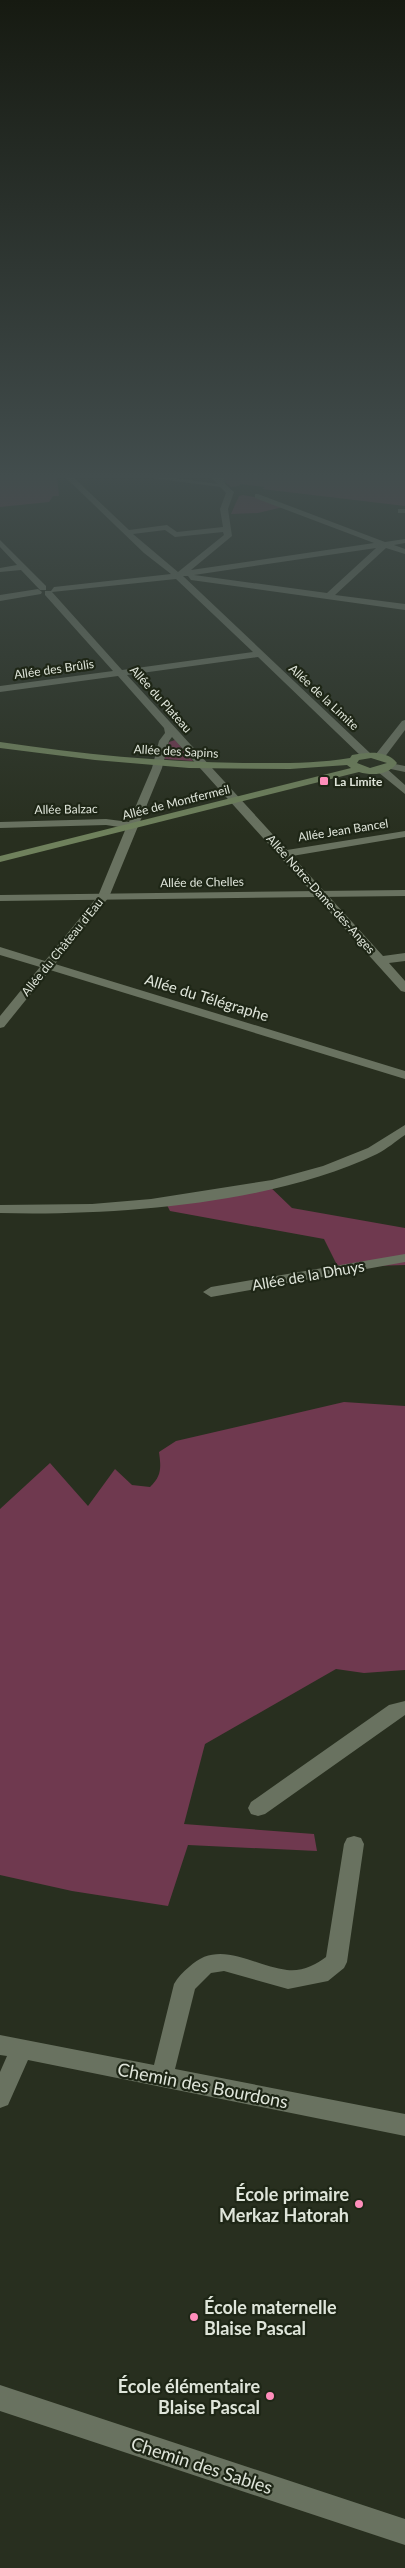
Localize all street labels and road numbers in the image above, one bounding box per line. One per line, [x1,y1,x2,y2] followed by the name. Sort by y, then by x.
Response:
[13,656,95,682] street label: Allée des Brûlis
[286,661,362,733] street label: Allée de la Limite
[127,662,195,736] street label: Allée du Plateau
[133,741,219,761] street label: Allée des Sapins
[120,781,232,823] street label: Allée de Montfermeil
[34,801,98,817] street label: Allée Balzac
[297,815,389,845] street label: Allée Jean Bancel
[264,831,378,957] street label: Allée Notre-Dame-des-Anges
[160,874,244,890] street label: Allée de Chelles
[18,895,106,999] street label: Allée du Château d'Eau
[143,970,271,1024] street label: Allée du Télégraphe
[250,1256,366,1294] street label: Allée de la Dhuys
[116,2058,290,2112] street label: Chemin des Bourdons
[128,2432,276,2498] street label: Chemin des Sables

